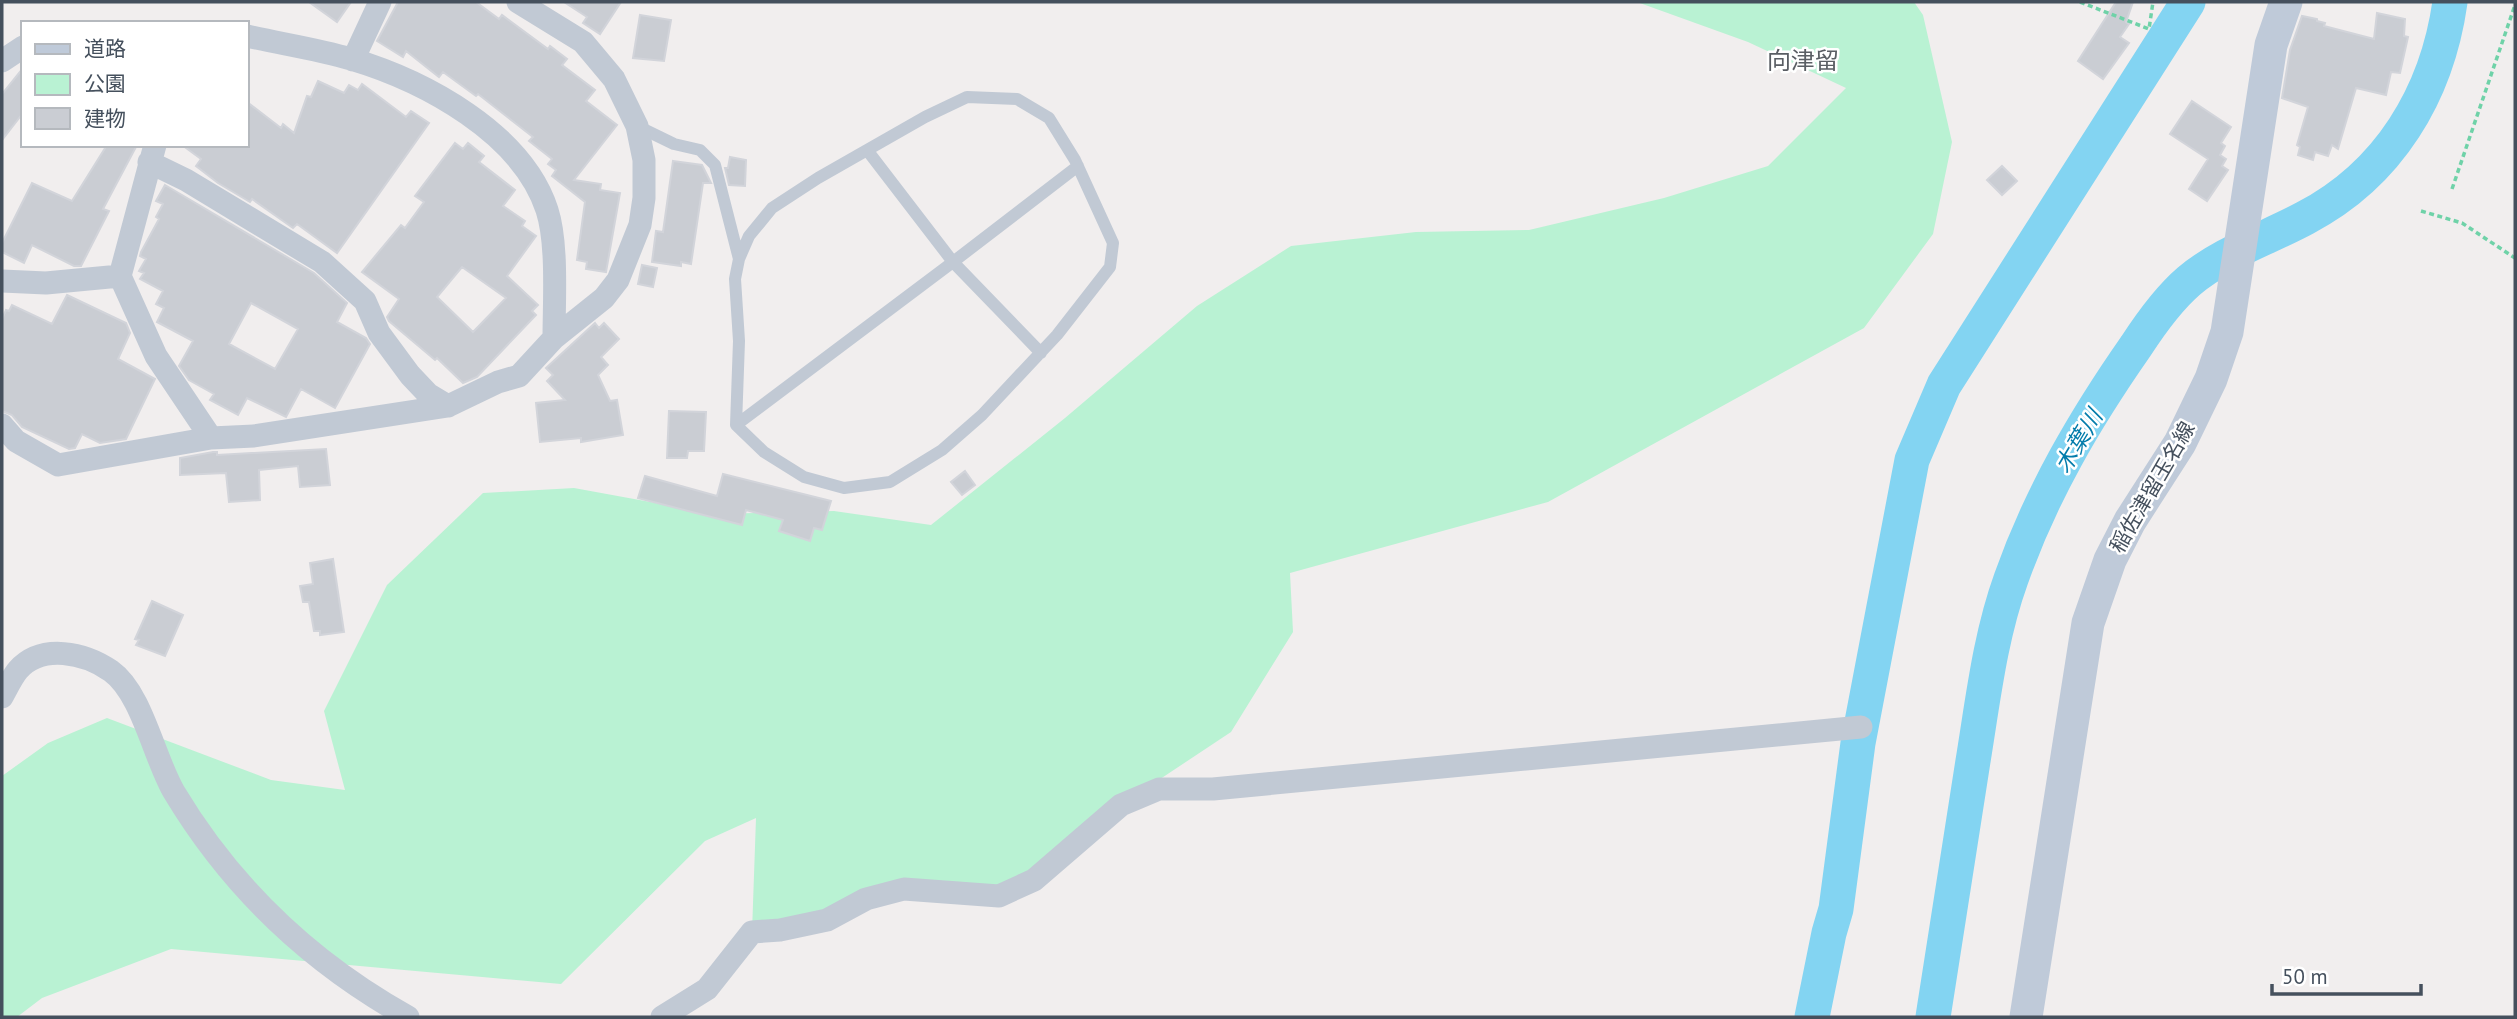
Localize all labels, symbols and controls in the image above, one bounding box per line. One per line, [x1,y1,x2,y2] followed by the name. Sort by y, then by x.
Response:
[21,21,248,147] legend
[84,35,126,62] text: 道路
[1767,45,1839,76] district label: 向津留
[84,70,126,97] text: 公園
[84,105,126,132] text: 建物
[2048,401,2110,478] water label: 木葉川
[2104,417,2200,557] street label: 稲佐津留玉名線
[2272,953,2421,997] scale bar
[2282,963,2328,990] text: 50 m

